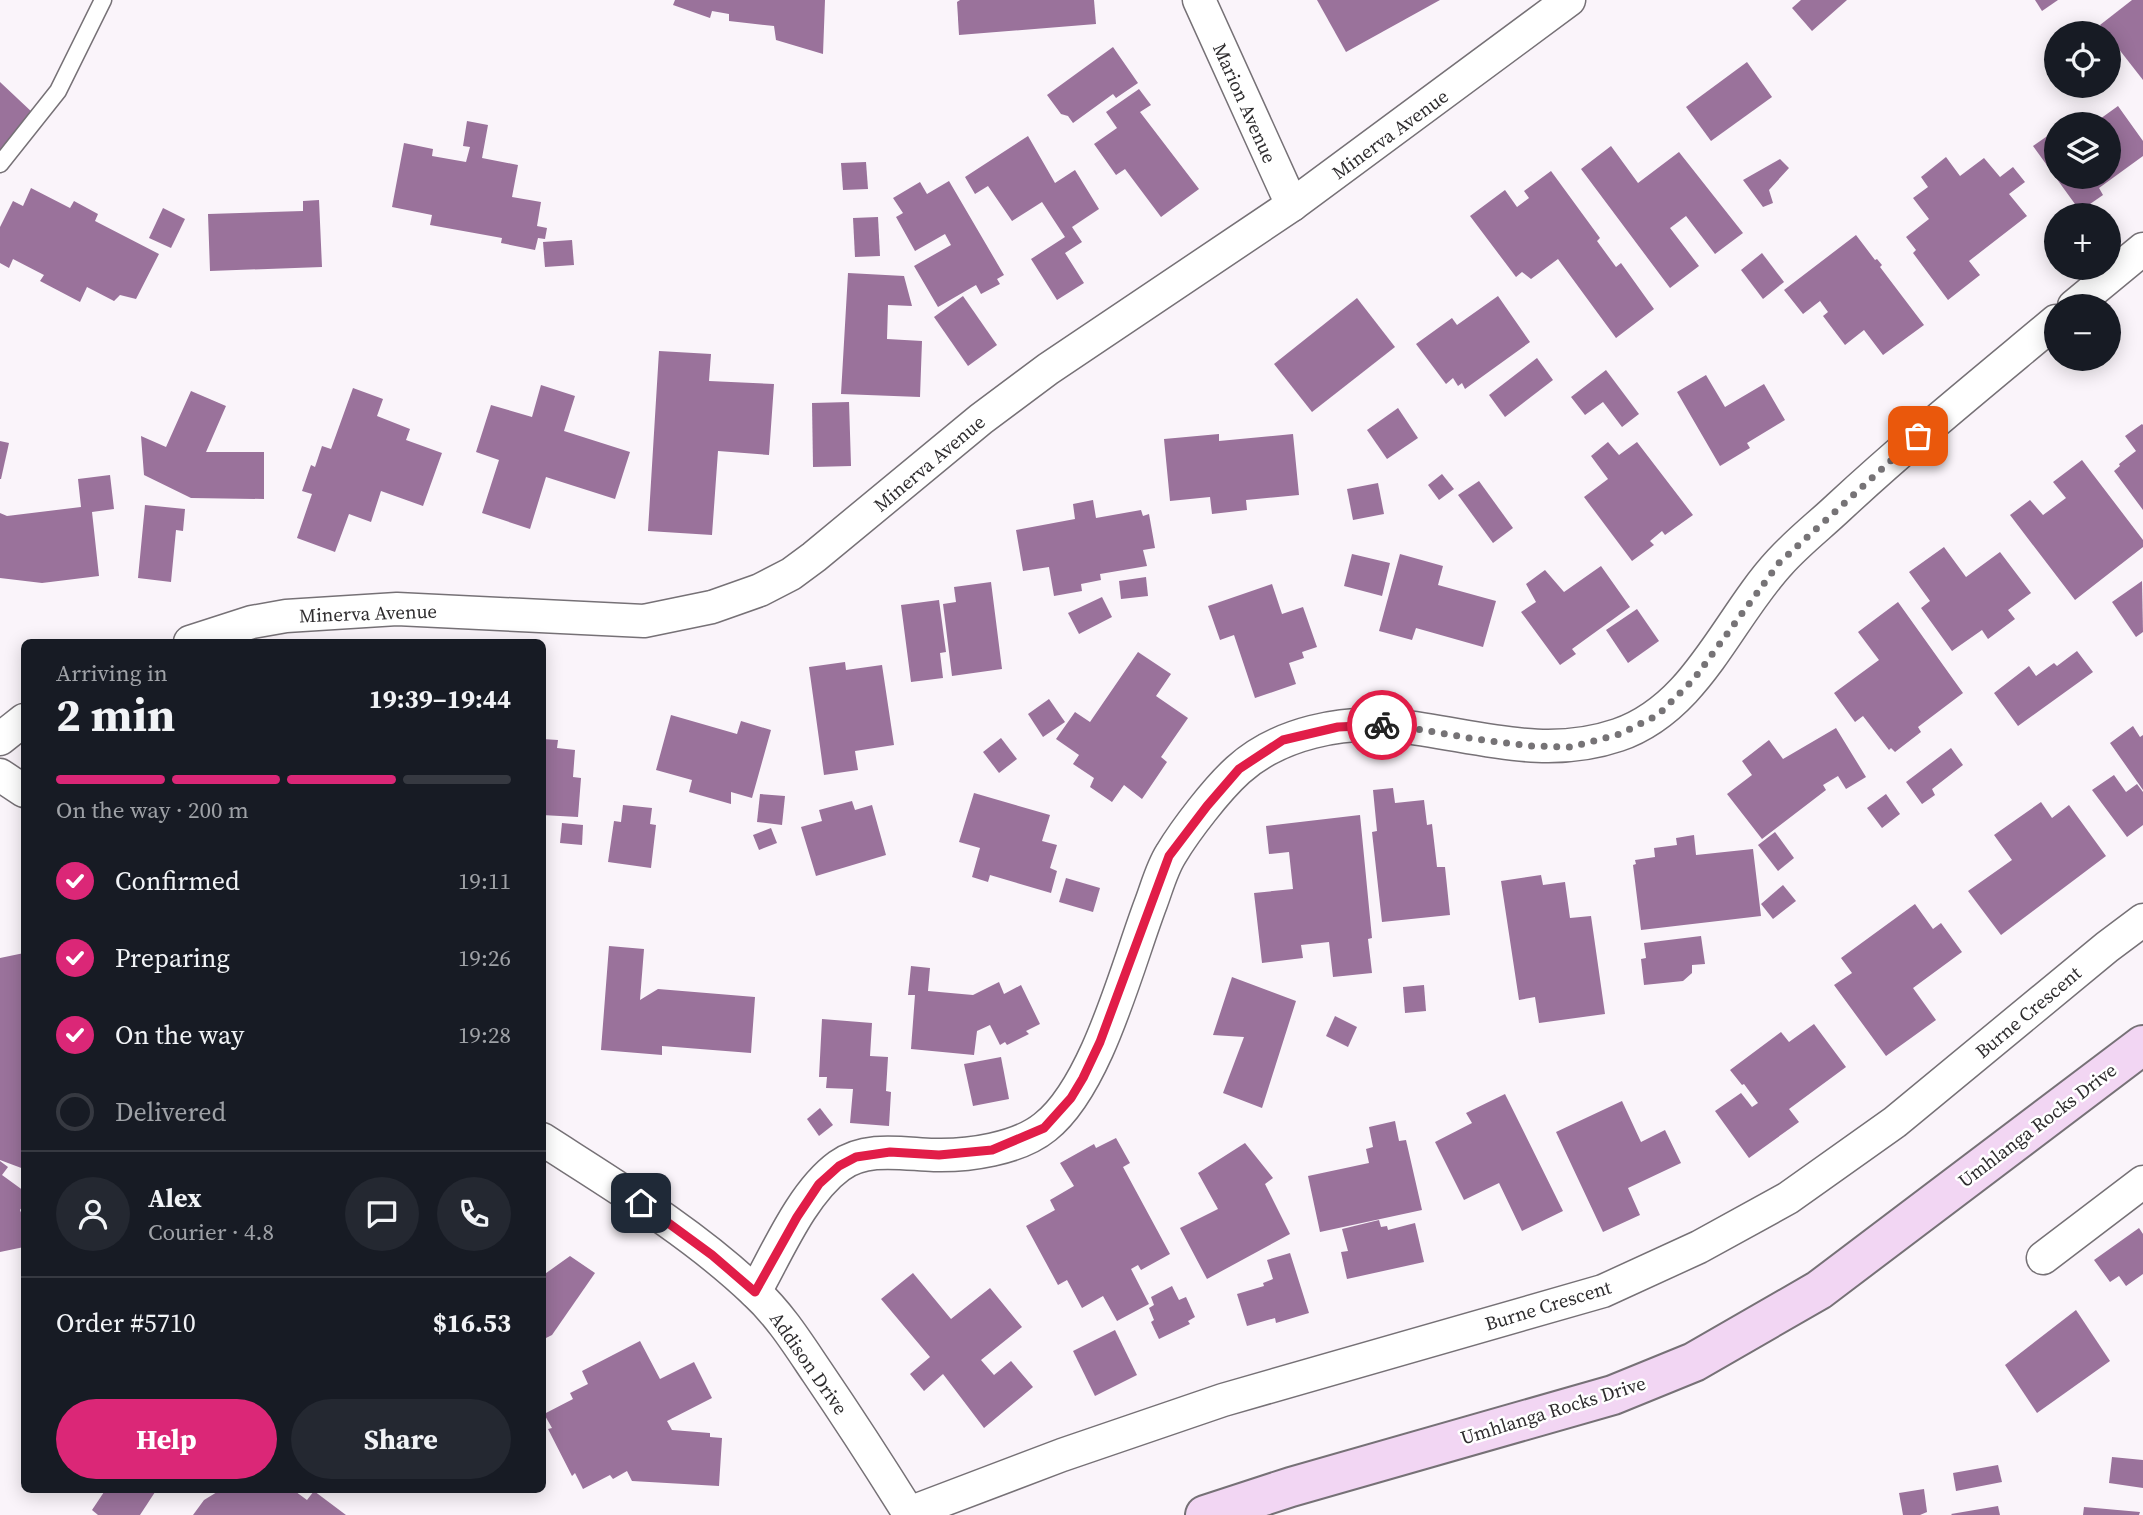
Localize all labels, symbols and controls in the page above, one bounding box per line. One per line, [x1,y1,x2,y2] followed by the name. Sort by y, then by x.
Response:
[2044,21,2121,371] map controls
[2044,21,2121,98] button: locate
[1207,39,1283,167] street label: Marion Avenue
[1327,83,1453,185] street label: Minerva Avenue
[2044,112,2121,189] button: layers
[2044,203,2121,280] button: +
[2044,294,2121,371] button: −
[1888,406,1948,466] pin
[868,409,990,517] street label: Minerva Avenue
[1899,417,1937,455] icon: bag
[299,598,437,628] street label: Minerva Avenue
[56,657,168,689] text: Arriving in
[369,681,511,717] text: 19:39–19:44
[56,683,175,746] text: 2 min
[1347,690,1417,760] courier
[1363,706,1401,744] icon: bike
[56,794,249,826] text: On the way · 200 m
[56,862,94,900] icon: check
[115,863,240,899] text: Confirmed
[458,865,511,897] text: 19:11
[56,939,94,977] icon: check
[115,940,230,976] text: Preparing
[458,942,511,974] text: 19:26
[1970,960,2087,1064] street label: Burne Crescent
[56,1016,94,1054] icon: check
[115,1017,244,1053] text: On the way
[458,1019,511,1051] text: 19:28
[1952,1057,2122,1193] street label: Umhlanga Rocks Drive
[115,1094,226,1130] text: Delivered
[611,1173,671,1233] pin
[56,1177,130,1251] button: person
[345,1177,419,1251] button: chat
[437,1177,511,1251] button: phone
[148,1180,202,1216] text: Alex
[622,1184,660,1222] icon: home
[148,1216,274,1248] text: Courier · 4.8
[1482,1273,1615,1337] street label: Burne Crescent
[56,1305,196,1341] text: Order #5710
[433,1305,511,1341] text: $16.53
[764,1306,854,1420] street label: Addison Drive
[1457,1369,1649,1451] street label: Umhlanga Rocks Drive
[56,1399,277,1479] button: Help
[291,1399,511,1479] button: Share

